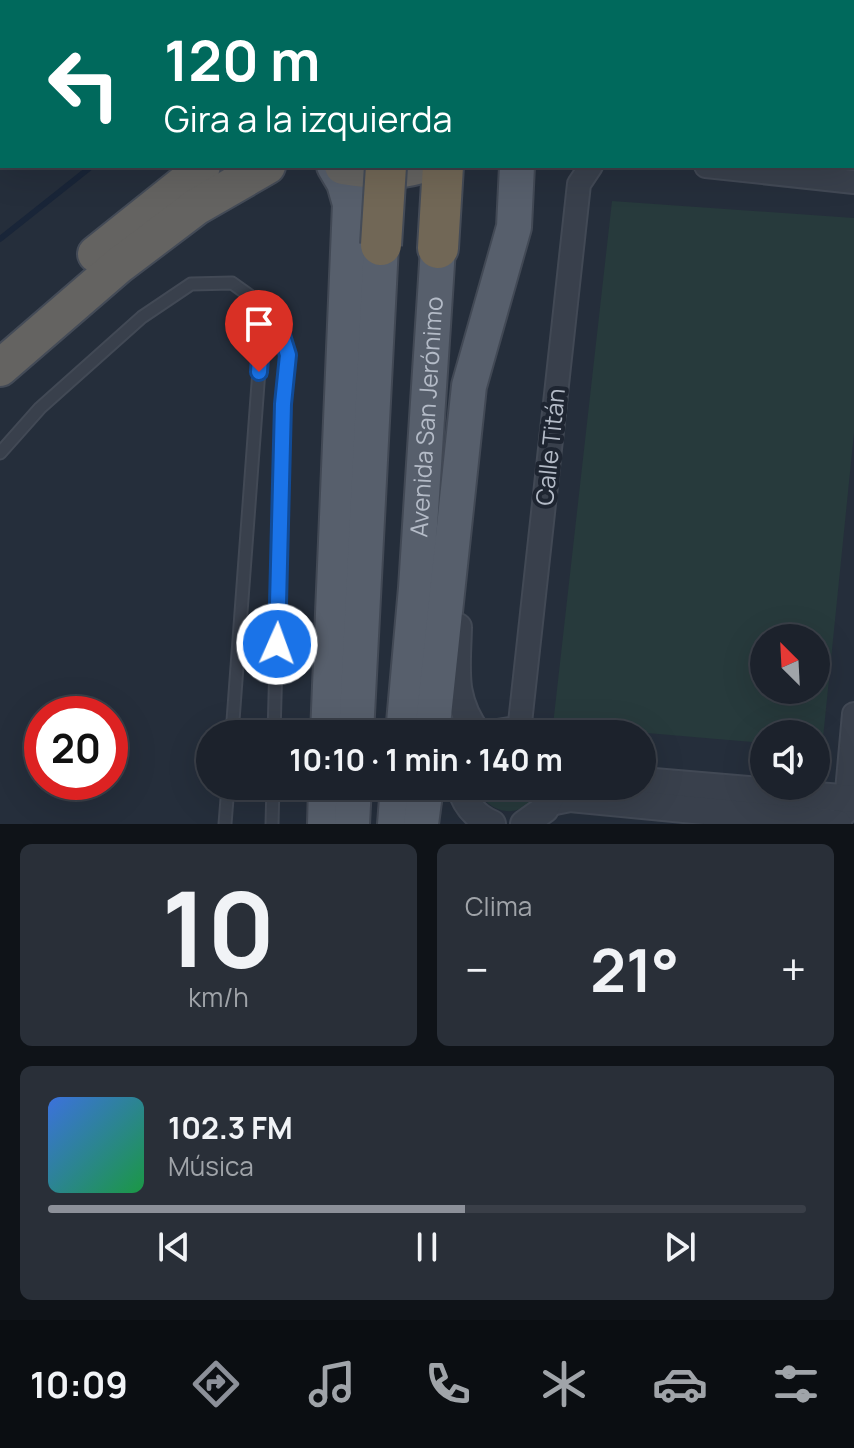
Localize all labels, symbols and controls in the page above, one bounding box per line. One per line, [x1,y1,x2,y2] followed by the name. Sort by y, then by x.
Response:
[164,21,320,98] text: 120 m
[32,32,136,136] icon: left
[164,94,453,143] text: Gira a la izquierda
[225,290,293,372] pin
[401,295,450,538] street label: Avenida San Jerónimo
[237,302,281,346] icon: arrive
[527,387,572,507] street label: Calle Titán
[235,602,319,686] position arrow
[750,624,830,704] north arrow
[750,624,830,800] map controls
[24,696,128,800] speed limit sign: 20
[750,720,830,800] button: sound
[289,739,563,780] text: 10:10 · 1 min · 140 m
[162,856,275,998] text: 10
[465,888,532,924] text: Clima
[590,928,679,1010] text: 21°
[465,939,489,999] text: −
[781,939,806,999] text: +
[188,979,249,1015] text: km/h
[168,1107,293,1148] text: 102.3 FM
[168,1148,254,1184] text: Música
[152,1225,196,1269] icon: previous
[405,1225,449,1269] icon: pause
[658,1225,702,1269] icon: next
[188,1356,244,1412] icon: directions
[304,1356,360,1412] icon: music
[420,1356,476,1412] icon: phone
[536,1356,592,1412] icon: climate
[652,1356,708,1412] icon: car
[768,1356,824,1412] icon: filters
[30,1360,128,1409] text: 10:09

